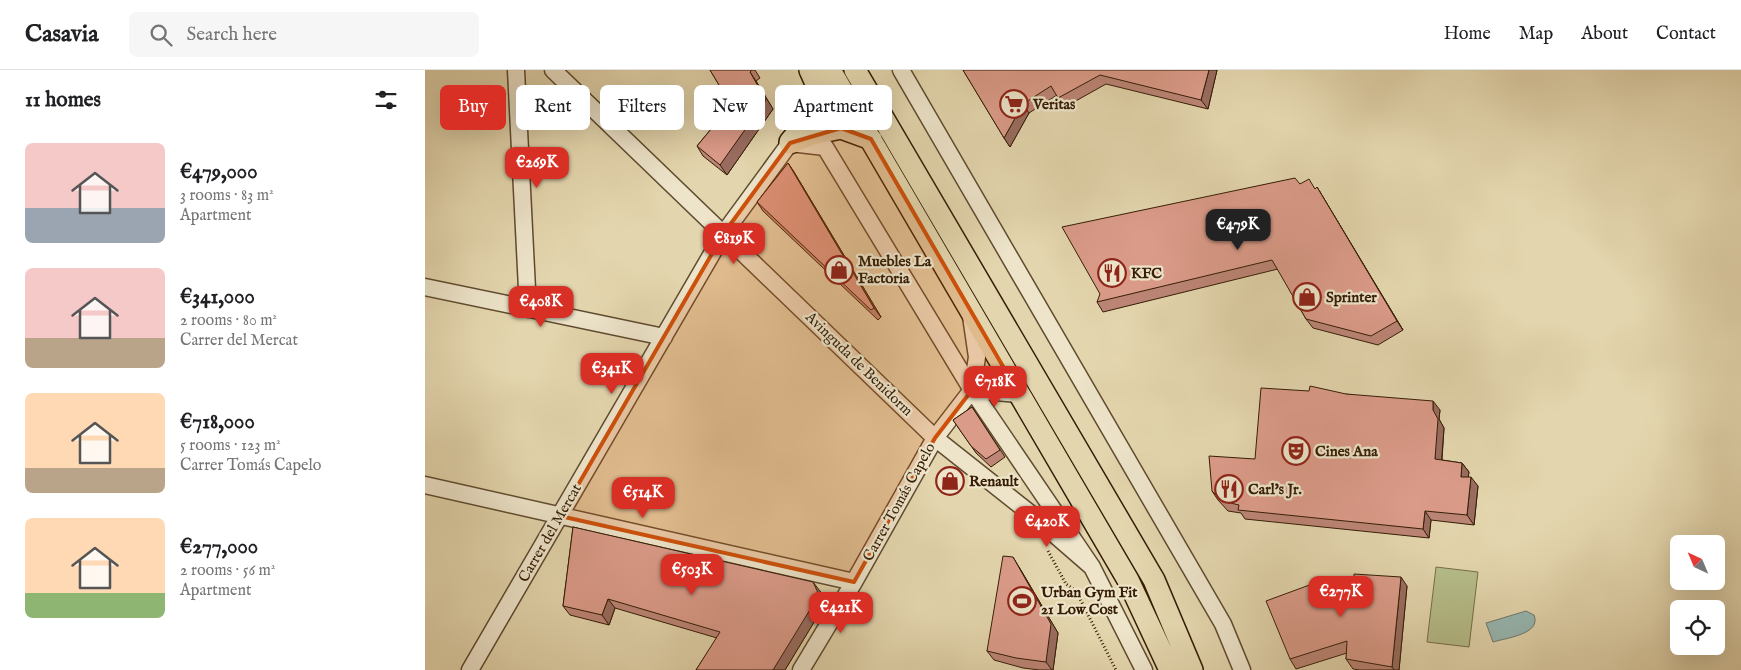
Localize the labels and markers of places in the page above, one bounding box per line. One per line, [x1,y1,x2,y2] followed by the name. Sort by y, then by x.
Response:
[999,89,1029,119] supermarket icon: Veritas
[1032,95,1076,114] place label: Veritas
[502,146,572,189] pin: €269K
[1203,208,1273,251] pin: €479K
[699,222,769,265] pin: €819K
[858,252,932,288] place label: Muebles La Factoria
[824,255,854,285] shop icon: Muebles La Factoria
[1097,258,1127,288] restaurant icon: KFC
[1131,264,1162,283] place label: KFC
[1292,282,1322,312] shop icon: Sprinter
[506,286,576,328] pin: €408K
[1326,288,1377,307] place label: Sprinter
[577,352,647,395] pin: €341K
[960,366,1030,408] pin: €718K
[1281,436,1311,466] theatre icon: Cines Ana
[1315,442,1378,461] place label: Cines Ana
[935,466,965,496] shop icon: Renault
[969,472,1020,491] place label: Renault
[1214,474,1244,504] restaurant icon: Carl's Jr.
[608,476,678,519] pin: €514K
[1248,480,1302,499] place label: Carl's Jr.
[1012,506,1082,548] pin: €420K
[657,554,727,596] pin: €503K
[1306,576,1376,618] pin: €277K
[1040,583,1138,619] place label: Urban Gym Fit 21 Low Cost
[1007,586,1037,616] sports icon: Urban Gym Fit 21 Low Cost
[806,592,876,634] pin: €421K

